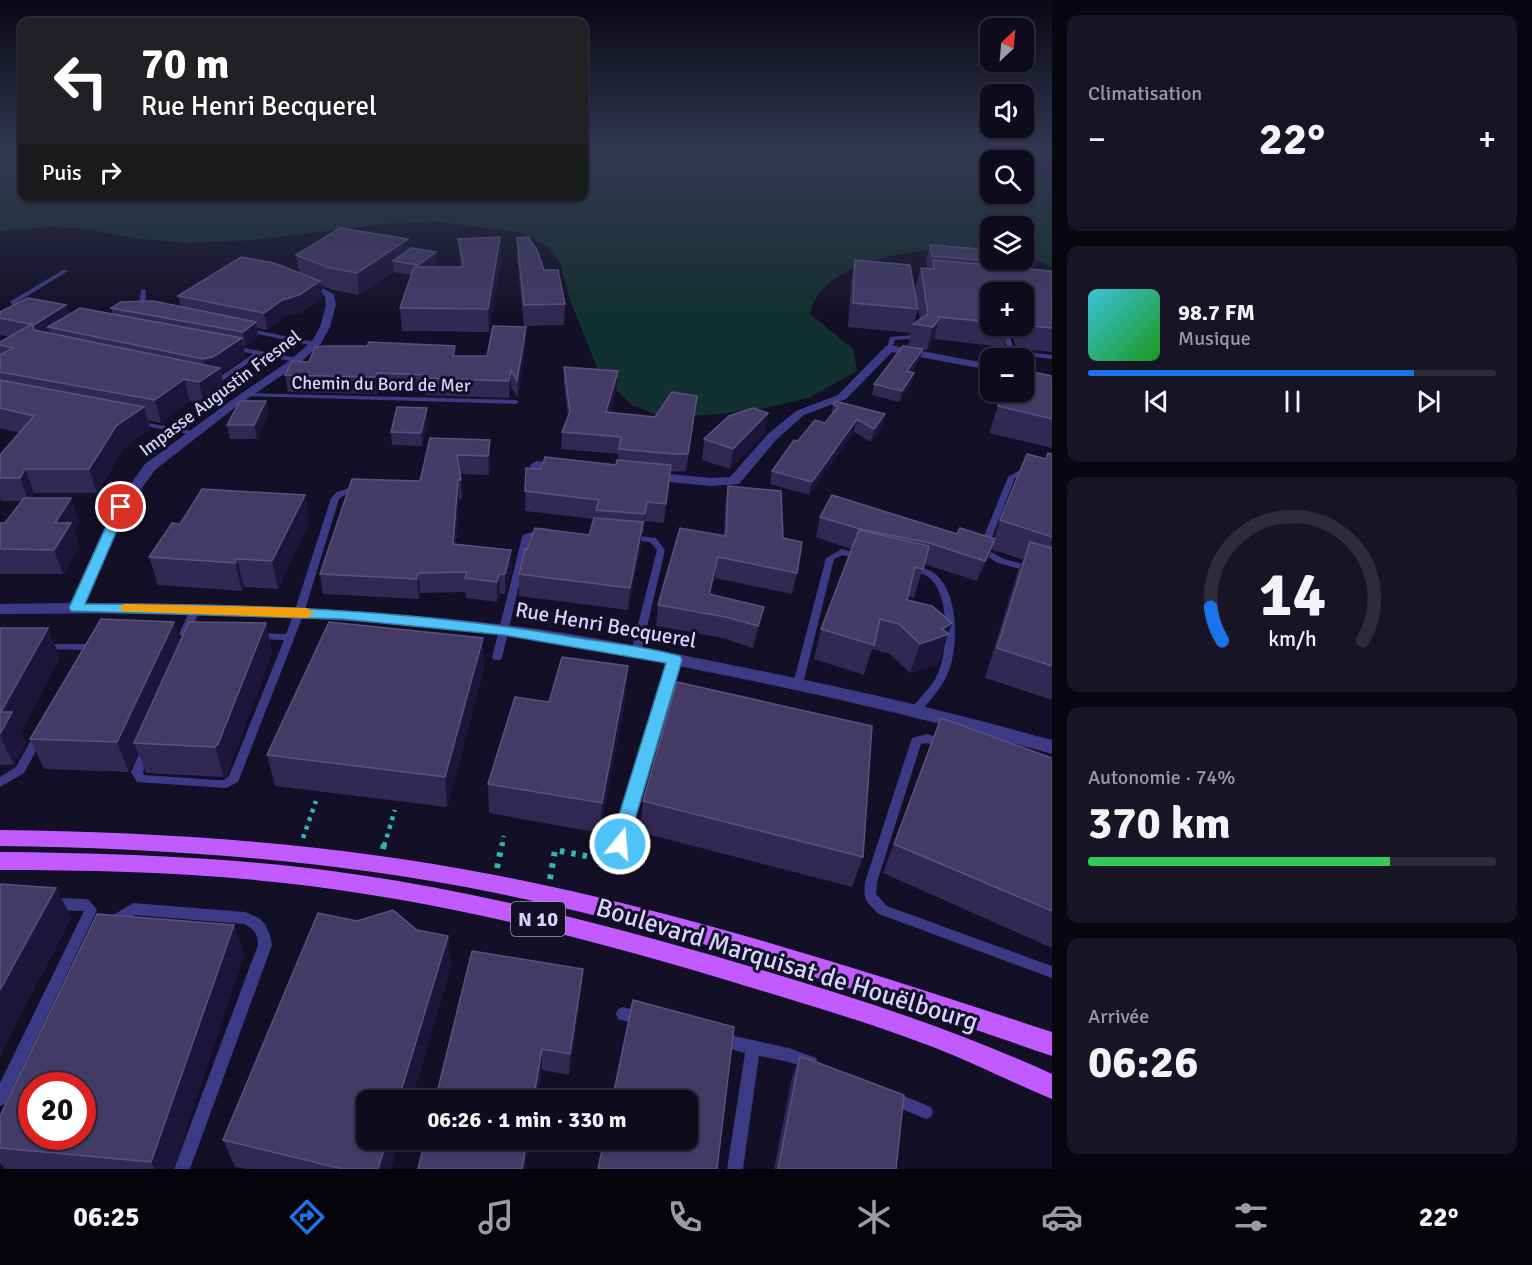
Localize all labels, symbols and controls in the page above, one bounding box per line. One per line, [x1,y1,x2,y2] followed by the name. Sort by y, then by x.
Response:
[980,18,1034,72] north arrow
[980,18,1034,402] map controls
[141,39,230,90] text: 70 m
[42,42,120,120] icon: left
[1088,81,1202,106] text: Climatisation
[980,84,1034,138] button: sound
[141,90,377,123] text: Rue Henri Becquerel
[1259,112,1325,167] text: 22°
[1088,119,1106,160] text: −
[1478,119,1496,160] text: +
[980,150,1034,204] button: search
[94,156,127,189] icon: right
[42,159,82,186] text: Puis
[980,216,1034,270] button: layers
[980,282,1034,336] button: +
[1178,299,1255,326] text: 98.7 FM
[135,325,305,461] street label: Impasse Augustin Fresnel
[1178,326,1251,351] text: Musique
[980,348,1034,402] button: −
[291,371,471,397] street label: Chemin du Bord de Mer
[1140,385,1173,418] icon: previous
[1276,385,1309,418] icon: pause
[1412,385,1445,418] icon: next
[95,481,146,532] pin
[104,490,137,523] icon: arrive
[1258,557,1326,634] text: 14
[513,596,699,654] street label: Rue Henri Becquerel
[1268,627,1316,653] text: km/h
[1088,765,1235,790] text: Autonomie · 74%
[1088,796,1231,851] text: 370 km
[588,812,652,876] position arrow
[592,892,982,1038] street label: Boulevard Marquisat de Houëlbourg
[511,902,565,936] road number: N 10
[1088,1004,1149,1029] text: Arrivée
[1088,1035,1198,1090] text: 06:26
[18,1072,96,1150] speed limit sign: 20
[427,1106,627,1133] text: 06:26 · 1 min · 330 m
[286,1196,328,1238] icon: directions
[475,1196,517,1238] icon: music
[664,1196,706,1238] icon: phone
[853,1196,895,1238] icon: climate
[1041,1196,1083,1238] icon: car
[1230,1196,1272,1238] icon: filters
[73,1201,140,1234] text: 06:25
[1419,1201,1459,1234] text: 22°

